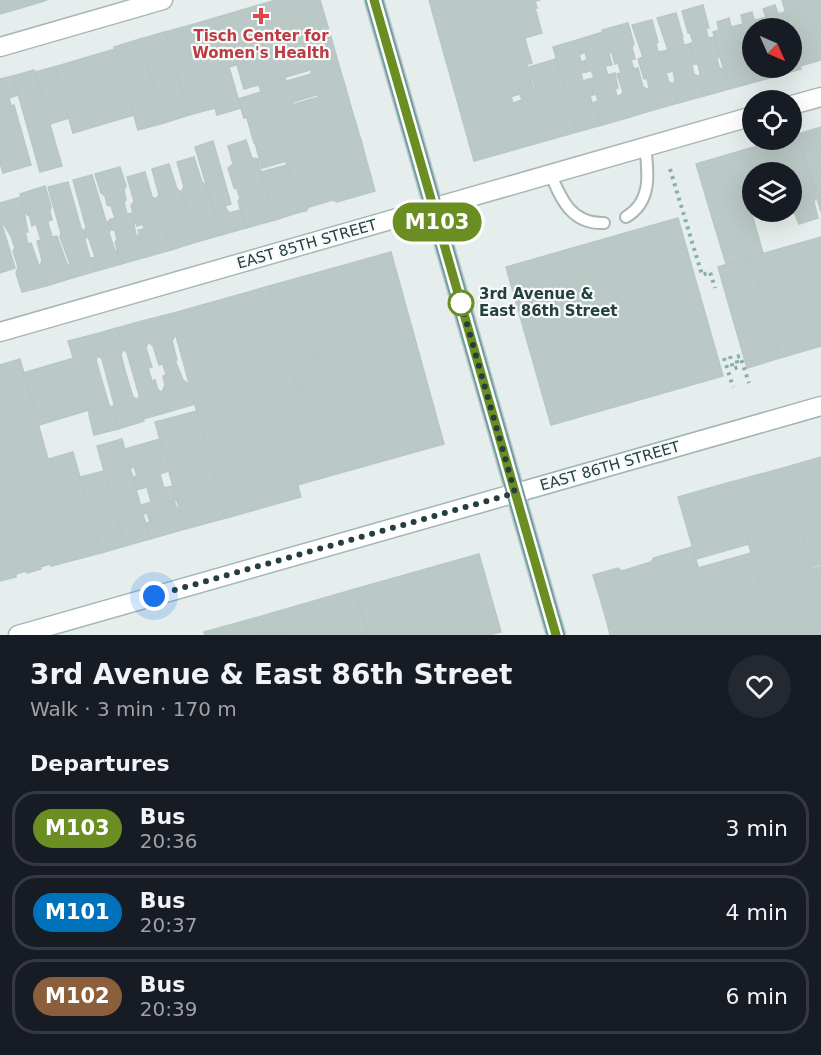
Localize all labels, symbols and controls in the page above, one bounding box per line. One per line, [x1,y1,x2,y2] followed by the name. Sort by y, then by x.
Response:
[252,7,270,25] marker: Tisch Center for Women's Health
[742,18,802,78] north arrow
[742,18,802,222] map controls
[192,27,330,62] place label: Tisch Center for Women's Health
[742,90,802,150] button: locate
[742,162,802,222] button: layers
[395,202,479,242] line badge: M103
[405,210,469,234] text: M103
[235,215,380,273] street label: EAST 85TH STREET
[479,285,618,320] place label: 3rd Avenue & East 86th Street
[448,290,474,316] marker: 3rd Avenue & East 86th Street
[538,437,683,495] street label: EAST 86TH STREET
[139,581,169,611] your location
[728,655,791,718] button: heart
[30,658,512,691] text: 3rd Avenue & East 86th Street
[30,697,237,721] text: Walk · 3 min · 170 m
[30,751,170,776] text: Departures
[140,804,185,829] text: Bus
[45,816,110,840] text: M103
[726,816,788,841] text: 3 min
[140,829,197,853] text: 20:36
[140,888,185,913] text: Bus
[45,900,110,924] text: M101
[726,900,788,925] text: 4 min
[140,913,197,937] text: 20:37
[140,972,185,997] text: Bus
[45,984,110,1008] text: M102
[726,984,788,1009] text: 6 min
[140,997,197,1021] text: 20:39

